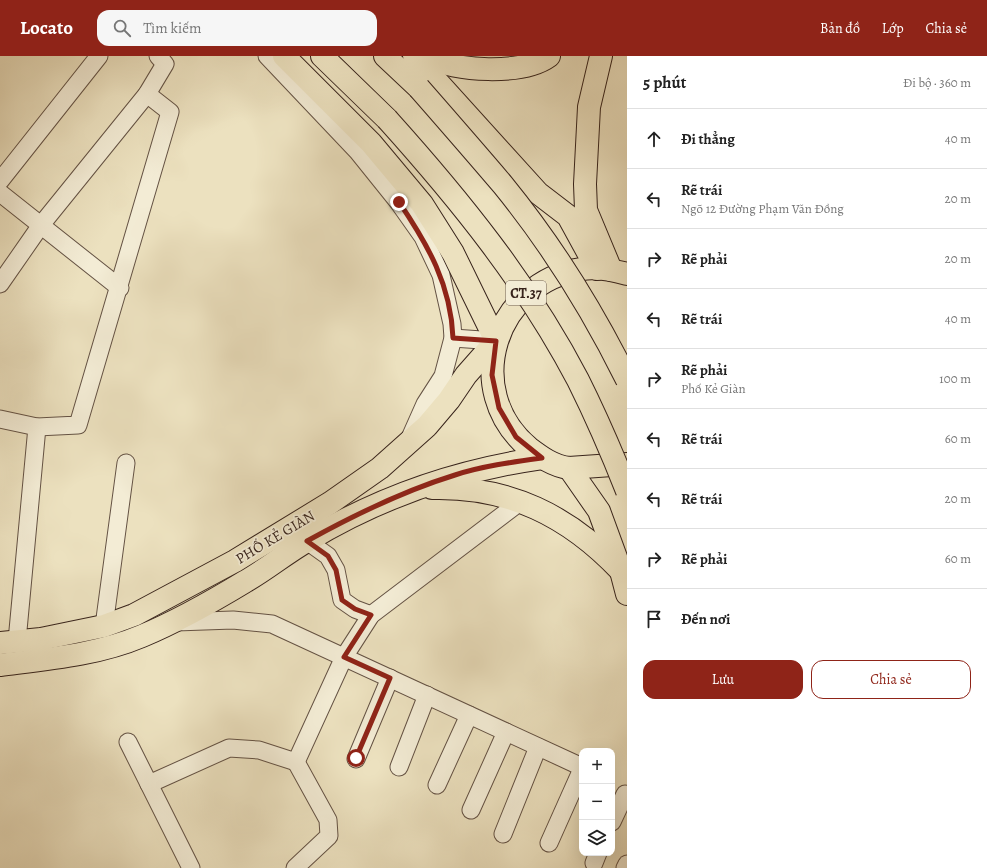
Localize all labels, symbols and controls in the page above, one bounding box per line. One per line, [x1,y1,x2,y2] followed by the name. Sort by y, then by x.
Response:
[97,10,377,46] search box
[20,15,73,41] text: Locato
[111,17,133,39] icon: search
[143,18,201,38] text: Tìm kiếm
[820,19,860,38] text: Bản đồ
[882,19,904,38] text: Lớp
[926,19,967,38] text: Chia sẻ
[643,71,687,94] text: 5 phút
[903,74,971,91] text: Đi bộ · 360 m
[643,128,665,150] icon: ahead
[681,129,735,149] text: Đi thẳng
[945,130,971,147] text: 40 m
[681,180,722,200] text: Rẽ trái
[643,188,665,210] icon: left
[945,190,971,207] text: 20 m
[390,193,408,211] route end
[681,200,844,217] text: Ngõ 12 Đường Phạm Văn Đồng
[643,248,665,270] icon: right
[681,249,727,269] text: Rẽ phải
[945,250,971,267] text: 20 m
[506,281,546,305] road number: CT.37
[643,308,665,330] icon: left
[681,309,722,329] text: Rẽ trái
[945,310,971,327] text: 40 m
[681,360,727,380] text: Rẽ phải
[643,368,665,390] icon: right
[939,370,971,387] text: 100 m
[681,380,746,397] text: Phố Kẻ Giàn
[643,428,665,450] icon: left
[681,429,722,449] text: Rẽ trái
[945,430,971,447] text: 60 m
[643,488,665,510] icon: left
[681,489,722,509] text: Rẽ trái
[945,490,971,507] text: 20 m
[232,505,318,568] street label: PHỐ KẺ GIÀN
[643,548,665,570] icon: right
[681,549,727,569] text: Rẽ phải
[945,550,971,567] text: 60 m
[643,608,665,630] icon: arrive
[681,609,730,629] text: Đến nơi
[643,660,803,699] button: Lưu
[811,660,971,699] button: Chia sẻ
[579,748,615,856] map controls
[579,748,615,784] button: +
[347,749,365,767] route start
[579,784,615,820] button: −
[579,820,615,856] button: layers

